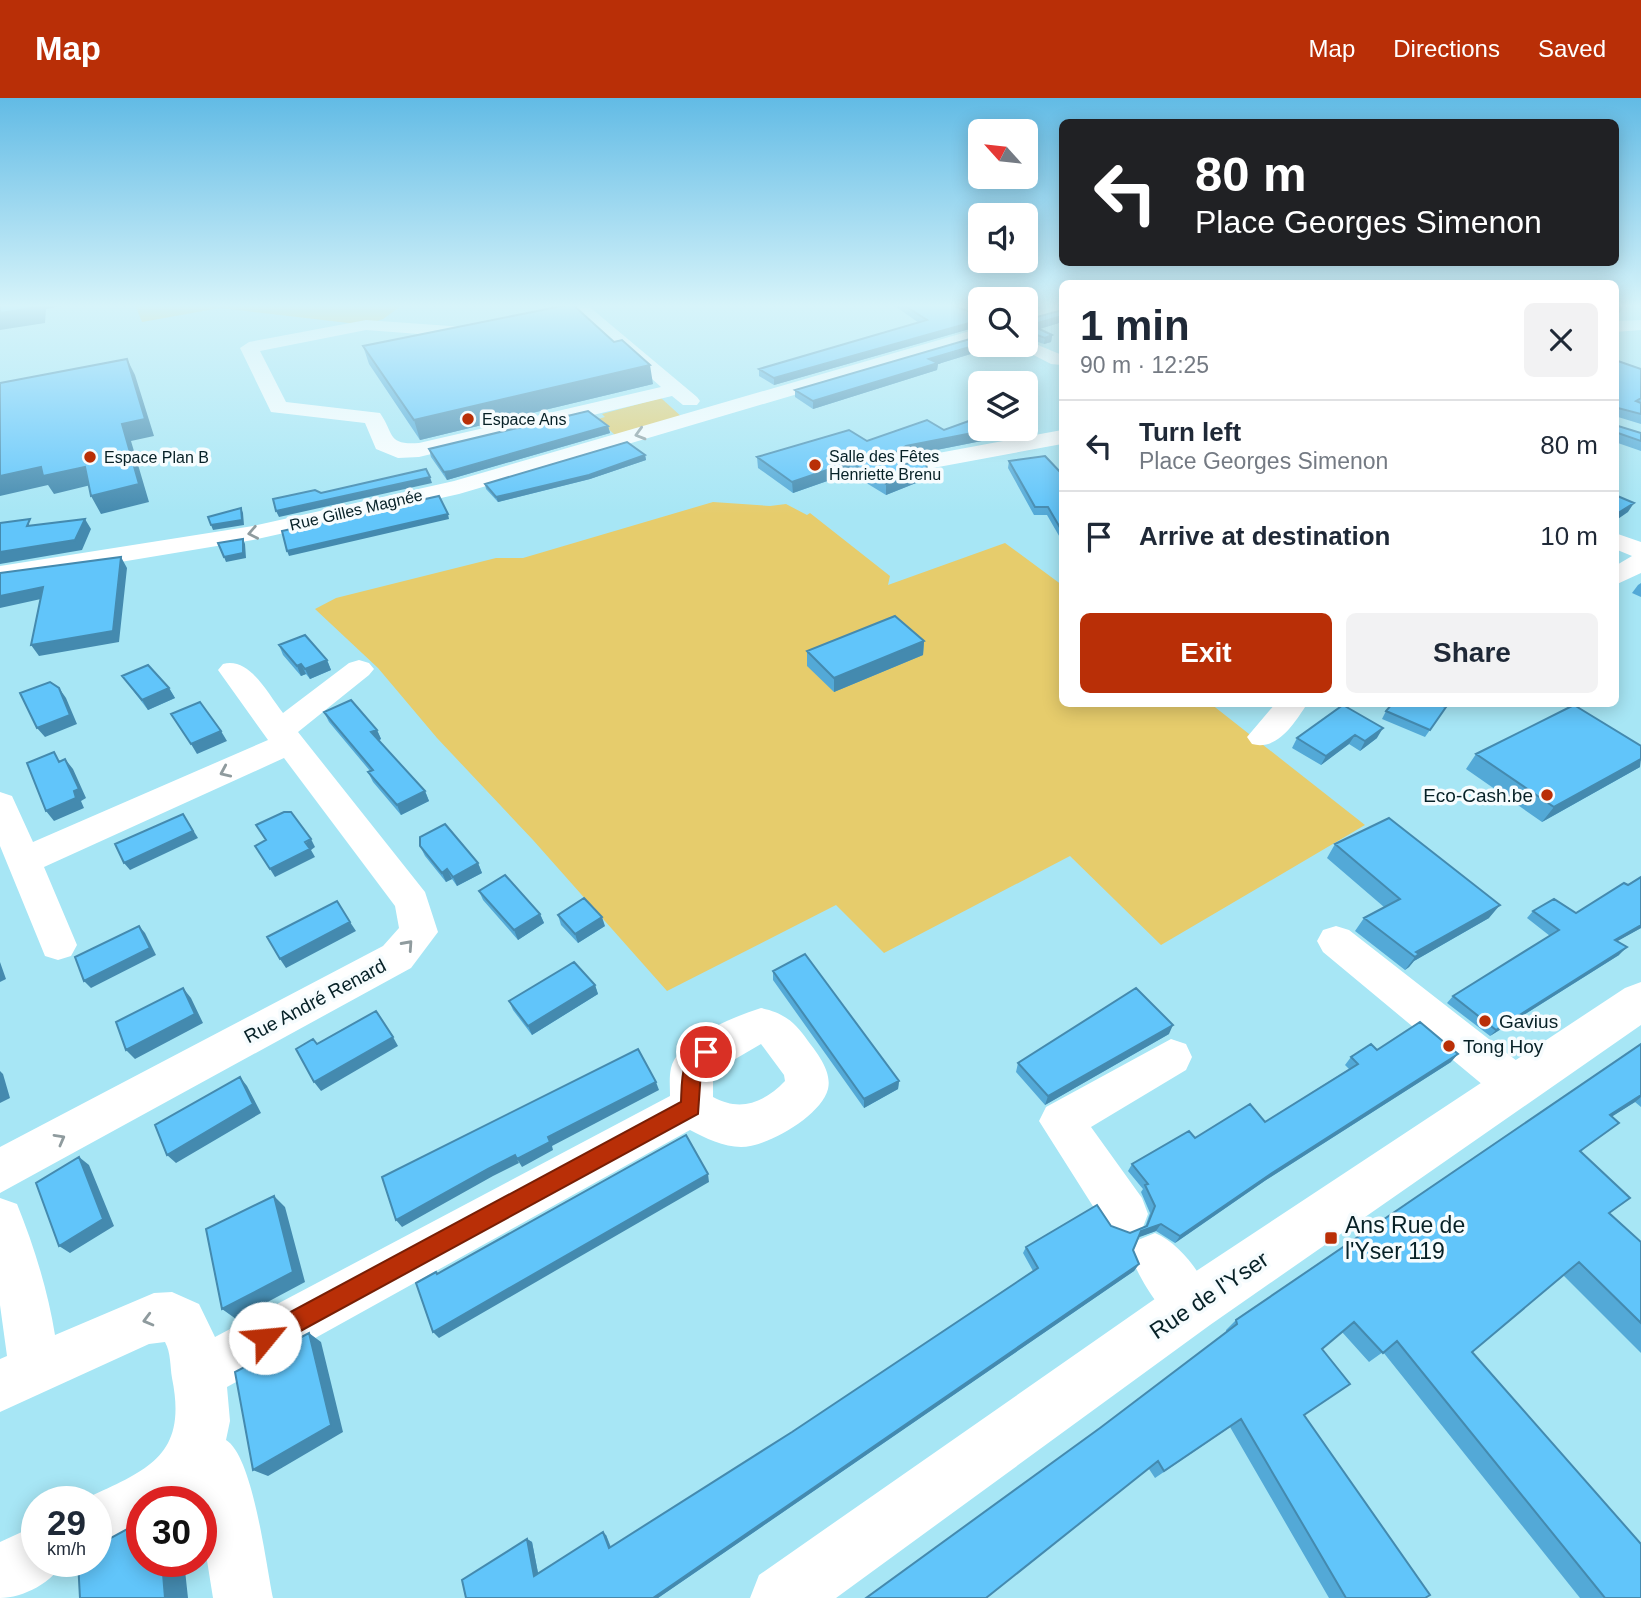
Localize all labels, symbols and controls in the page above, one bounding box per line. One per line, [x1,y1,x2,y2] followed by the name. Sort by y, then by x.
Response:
[35,30,101,67] text: Map
[1309,35,1355,62] text: Map
[1393,35,1500,62] text: Directions
[1538,35,1606,62] text: Saved
[968,119,1038,189] north arrow
[968,119,1038,441] map controls
[1080,147,1171,238] icon: left
[1195,147,1307,201] text: 80 m
[968,203,1038,273] button: sound
[1195,204,1542,240] text: Place Georges Simenon
[968,287,1038,357] button: search
[1080,302,1190,349] text: 1 min
[1524,303,1598,377] button: close
[1080,352,1209,378] text: 90 m · 12:25
[968,371,1038,441] button: layers
[460,411,476,427] marker: Espace Ans
[482,411,567,428] place label: Espace Ans
[1139,417,1241,447] text: Turn left
[634,426,646,441] one-way arrow
[1080,427,1118,465] icon: left
[1540,430,1598,460] text: 80 m
[829,448,941,483] place label: Salle des Fêtes Henriette Brenu
[1139,448,1388,474] text: Place Georges Simenon
[82,449,98,465] marker: Espace Plan B
[104,449,209,466] place label: Espace Plan B
[807,457,823,473] marker: Salle des Fêtes Henriette Brenu
[288,486,424,534] street label: Rue Gilles Magnée
[1080,518,1118,556] icon: arrive
[1139,521,1390,551] text: Arrive at destination
[1540,521,1598,551] text: 10 m
[247,525,259,540] one-way arrow
[1080,613,1332,693] button: Exit
[1346,613,1598,693] button: Share
[220,764,232,778] one-way arrow
[1423,785,1533,806] place label: Eco-Cash.be
[1539,787,1555,803] marker: Eco-Cash.be
[400,940,412,953] one-way arrow
[241,955,389,1047] street label: Rue André Renard
[1499,1011,1558,1032] place label: Gavius
[1477,1013,1493,1029] marker: Gavius
[676,1022,736,1082] pin
[687,1033,725,1071] icon: arrive
[1463,1036,1544,1057] place label: Tong Hoy
[1441,1038,1457,1054] marker: Tong Hoy
[53,1134,66,1147] one-way arrow
[1345,1212,1465,1264] place label: Ans Rue de l'Yser 119
[1323,1230,1339,1246] marker: Ans Rue de l'Yser 119
[1145,1246,1273,1344] street label: Rue de l'Yser
[228,1301,302,1375] position arrow
[142,1312,154,1326] one-way arrow
[126,1486,217,1577] speed limit sign: 30
[47,1503,86,1542] text: 29
[47,1539,86,1559] text: km/h

